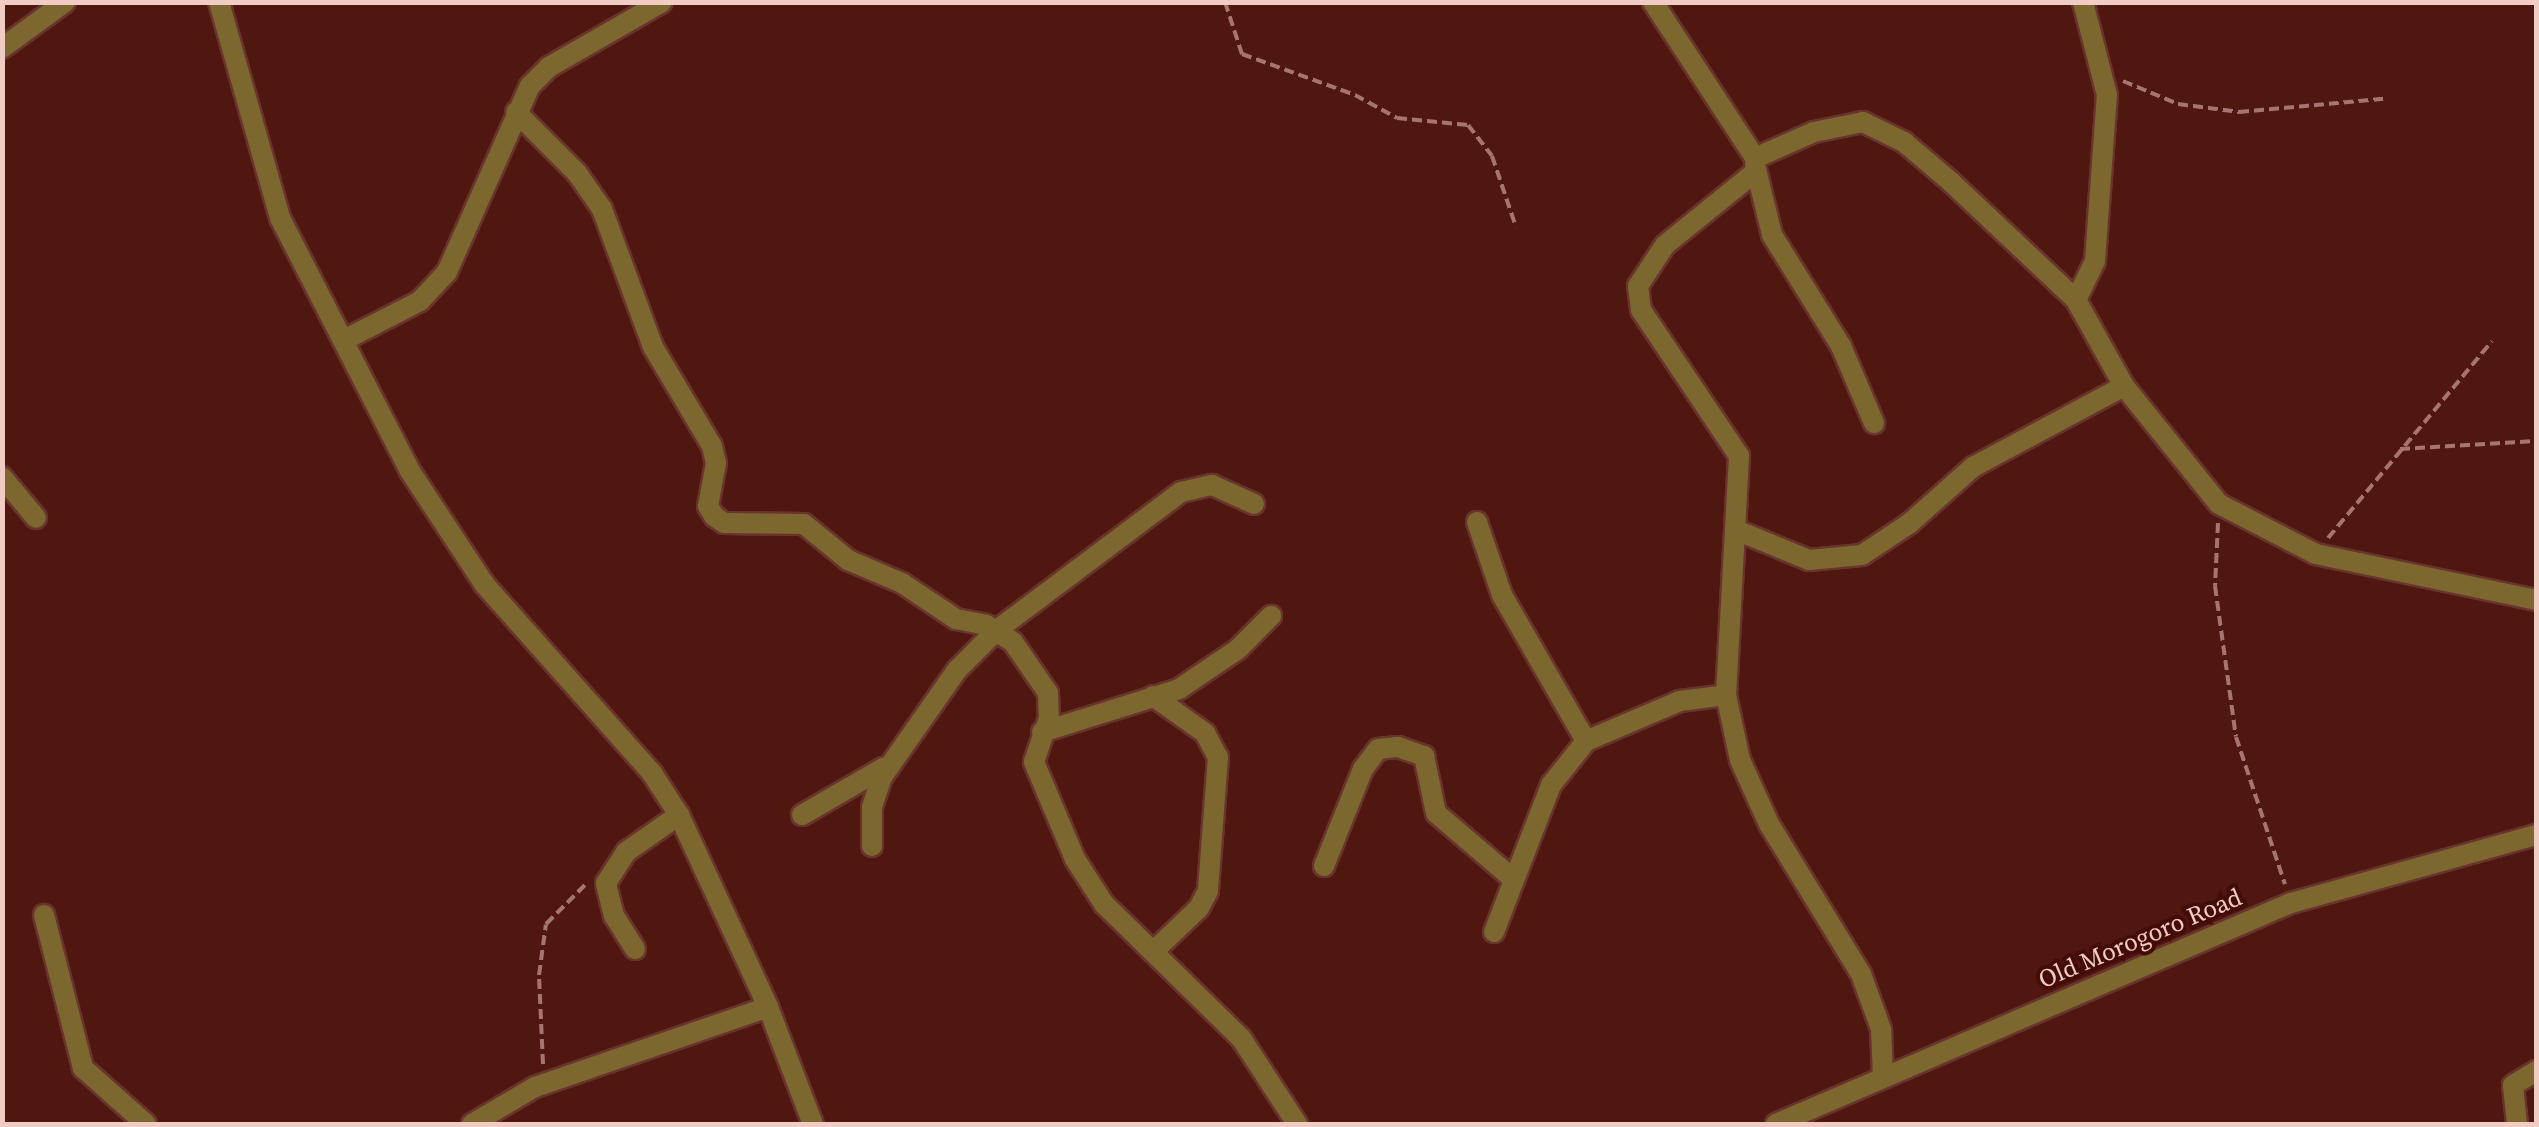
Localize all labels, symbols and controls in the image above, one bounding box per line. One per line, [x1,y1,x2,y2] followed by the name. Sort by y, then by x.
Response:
[2034,882,2246,994] street label: Old Morogoro Road

